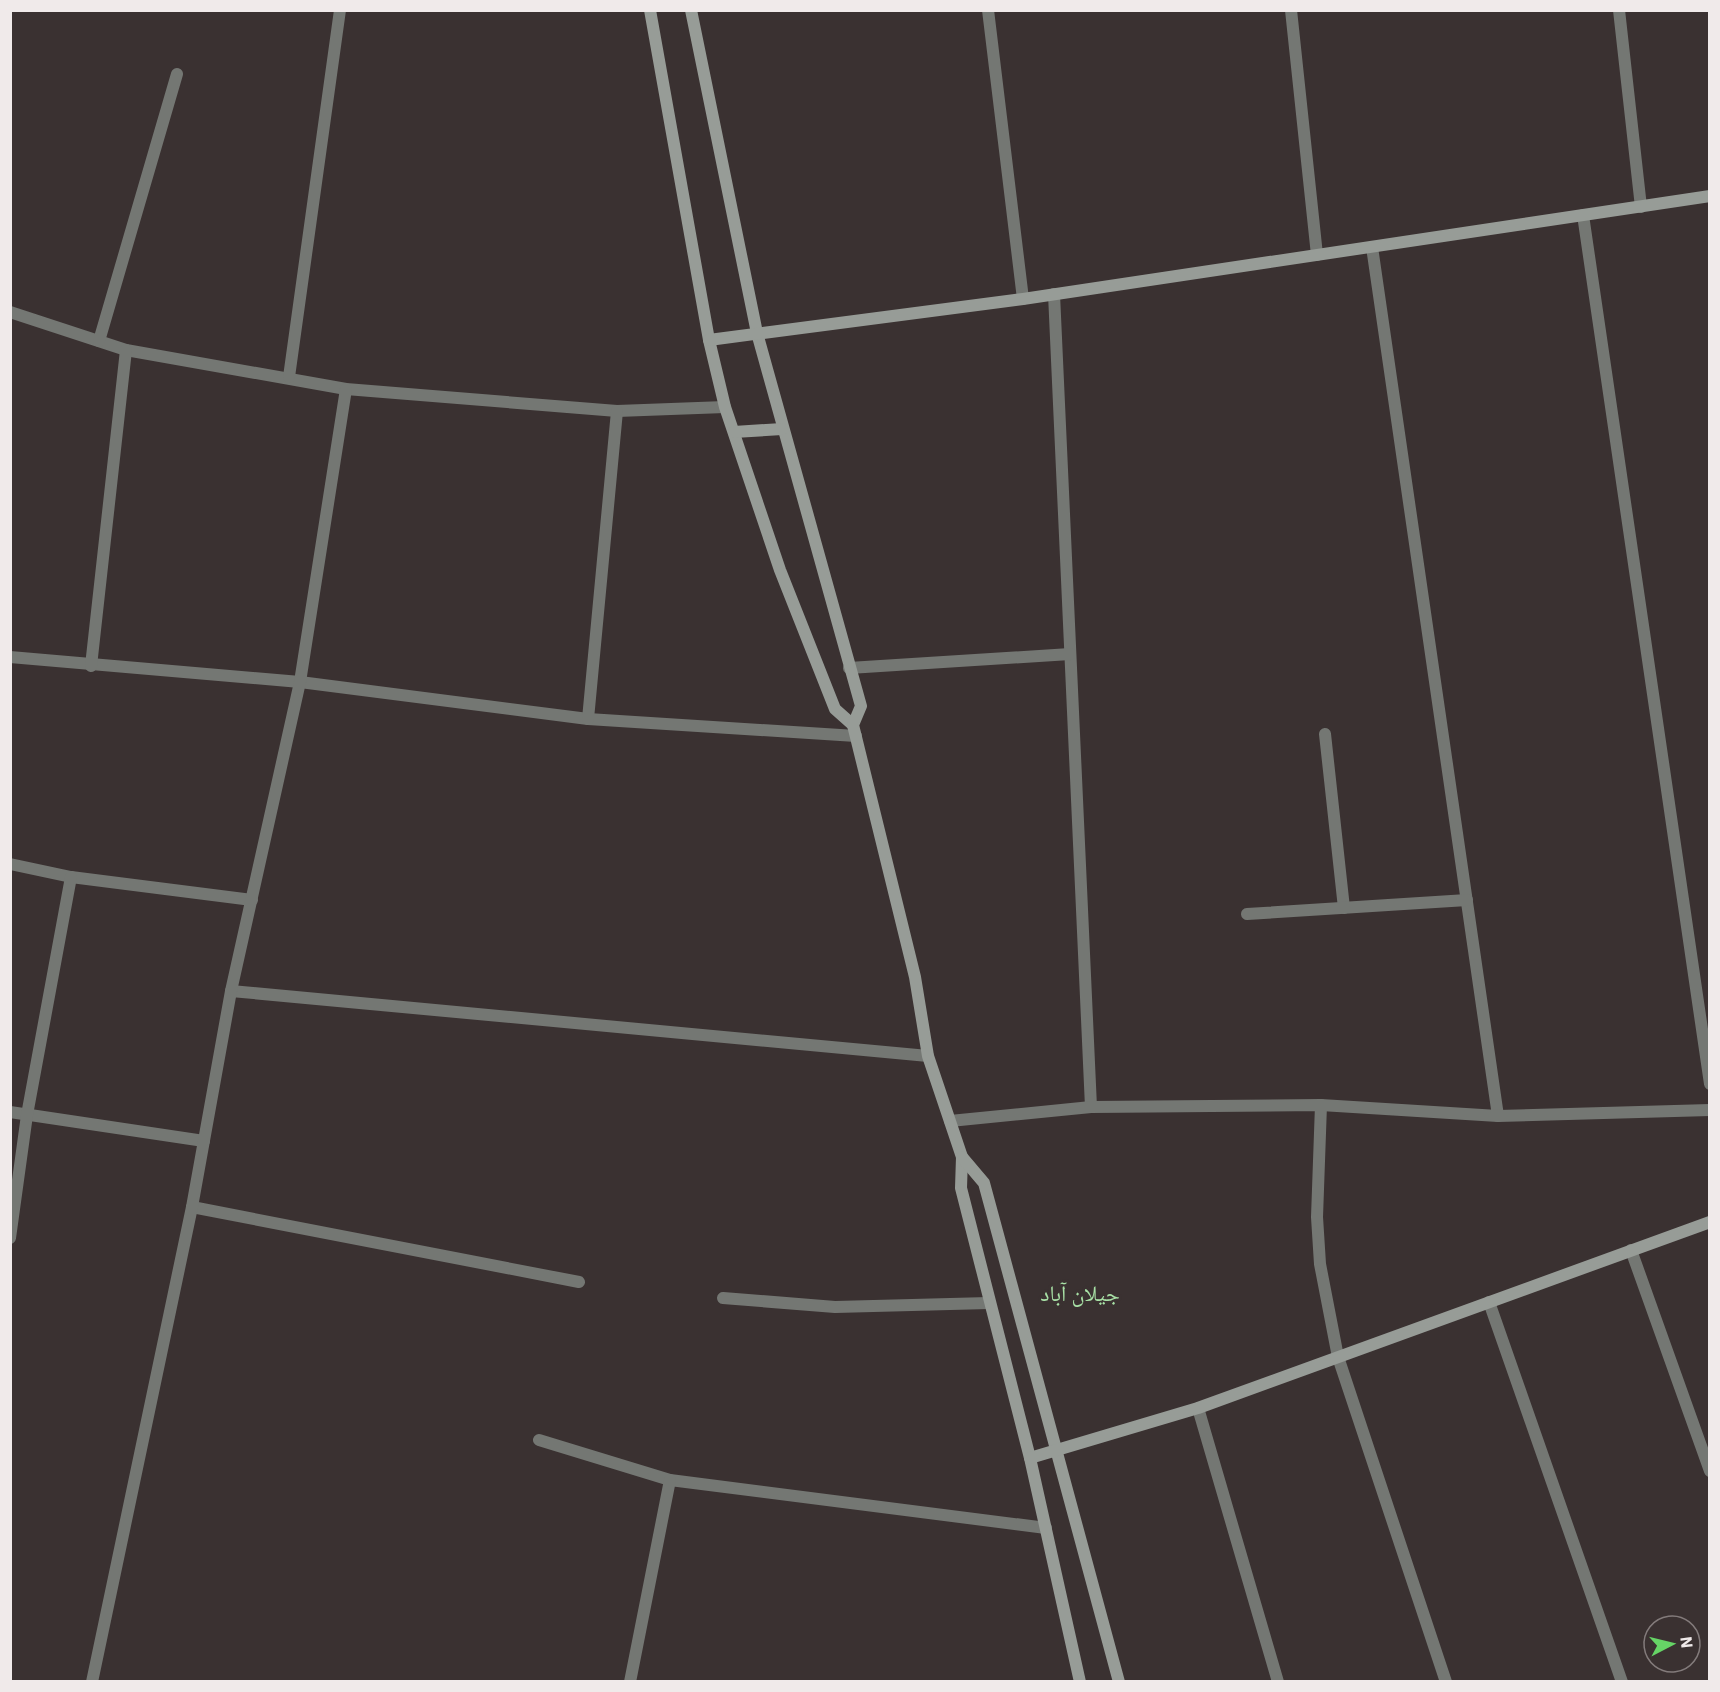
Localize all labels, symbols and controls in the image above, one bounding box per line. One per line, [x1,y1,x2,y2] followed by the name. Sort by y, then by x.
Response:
[1040,1278,1120,1307] district label: جیلان آباد
[1642,1614,1702,1674] north arrow
[1676,1635,1698,1649] text: N

